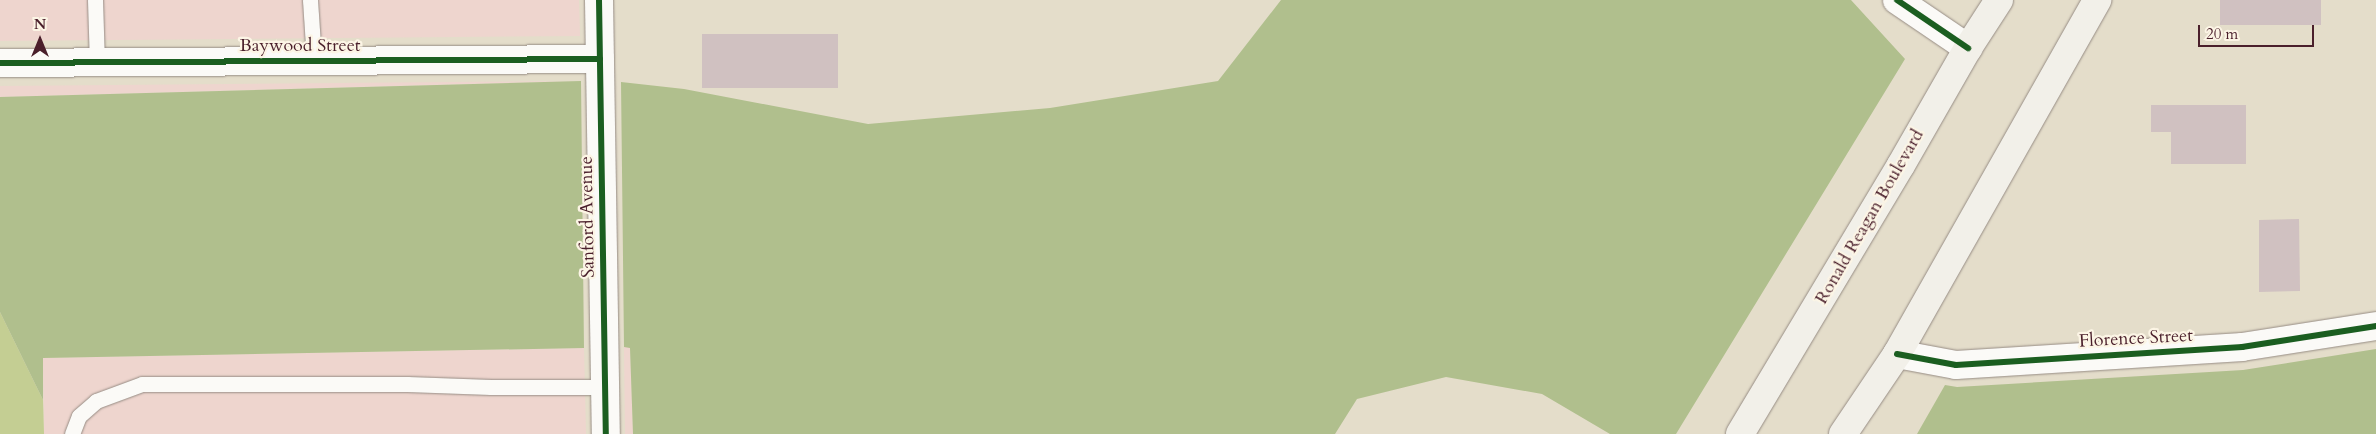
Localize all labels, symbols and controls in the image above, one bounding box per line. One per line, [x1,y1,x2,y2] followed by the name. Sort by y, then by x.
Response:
[15,15,65,65] north arrow
[34,15,46,34] text: N
[2201,15,2317,47] scale bar
[2206,24,2238,44] text: 20 m
[239,35,361,57] street label: Baywood Street
[1811,126,1929,308] street label: Ronald Reagan Boulevard
[576,156,600,278] street label: Sanford Avenue
[2078,325,2194,353] street label: Florence Street

